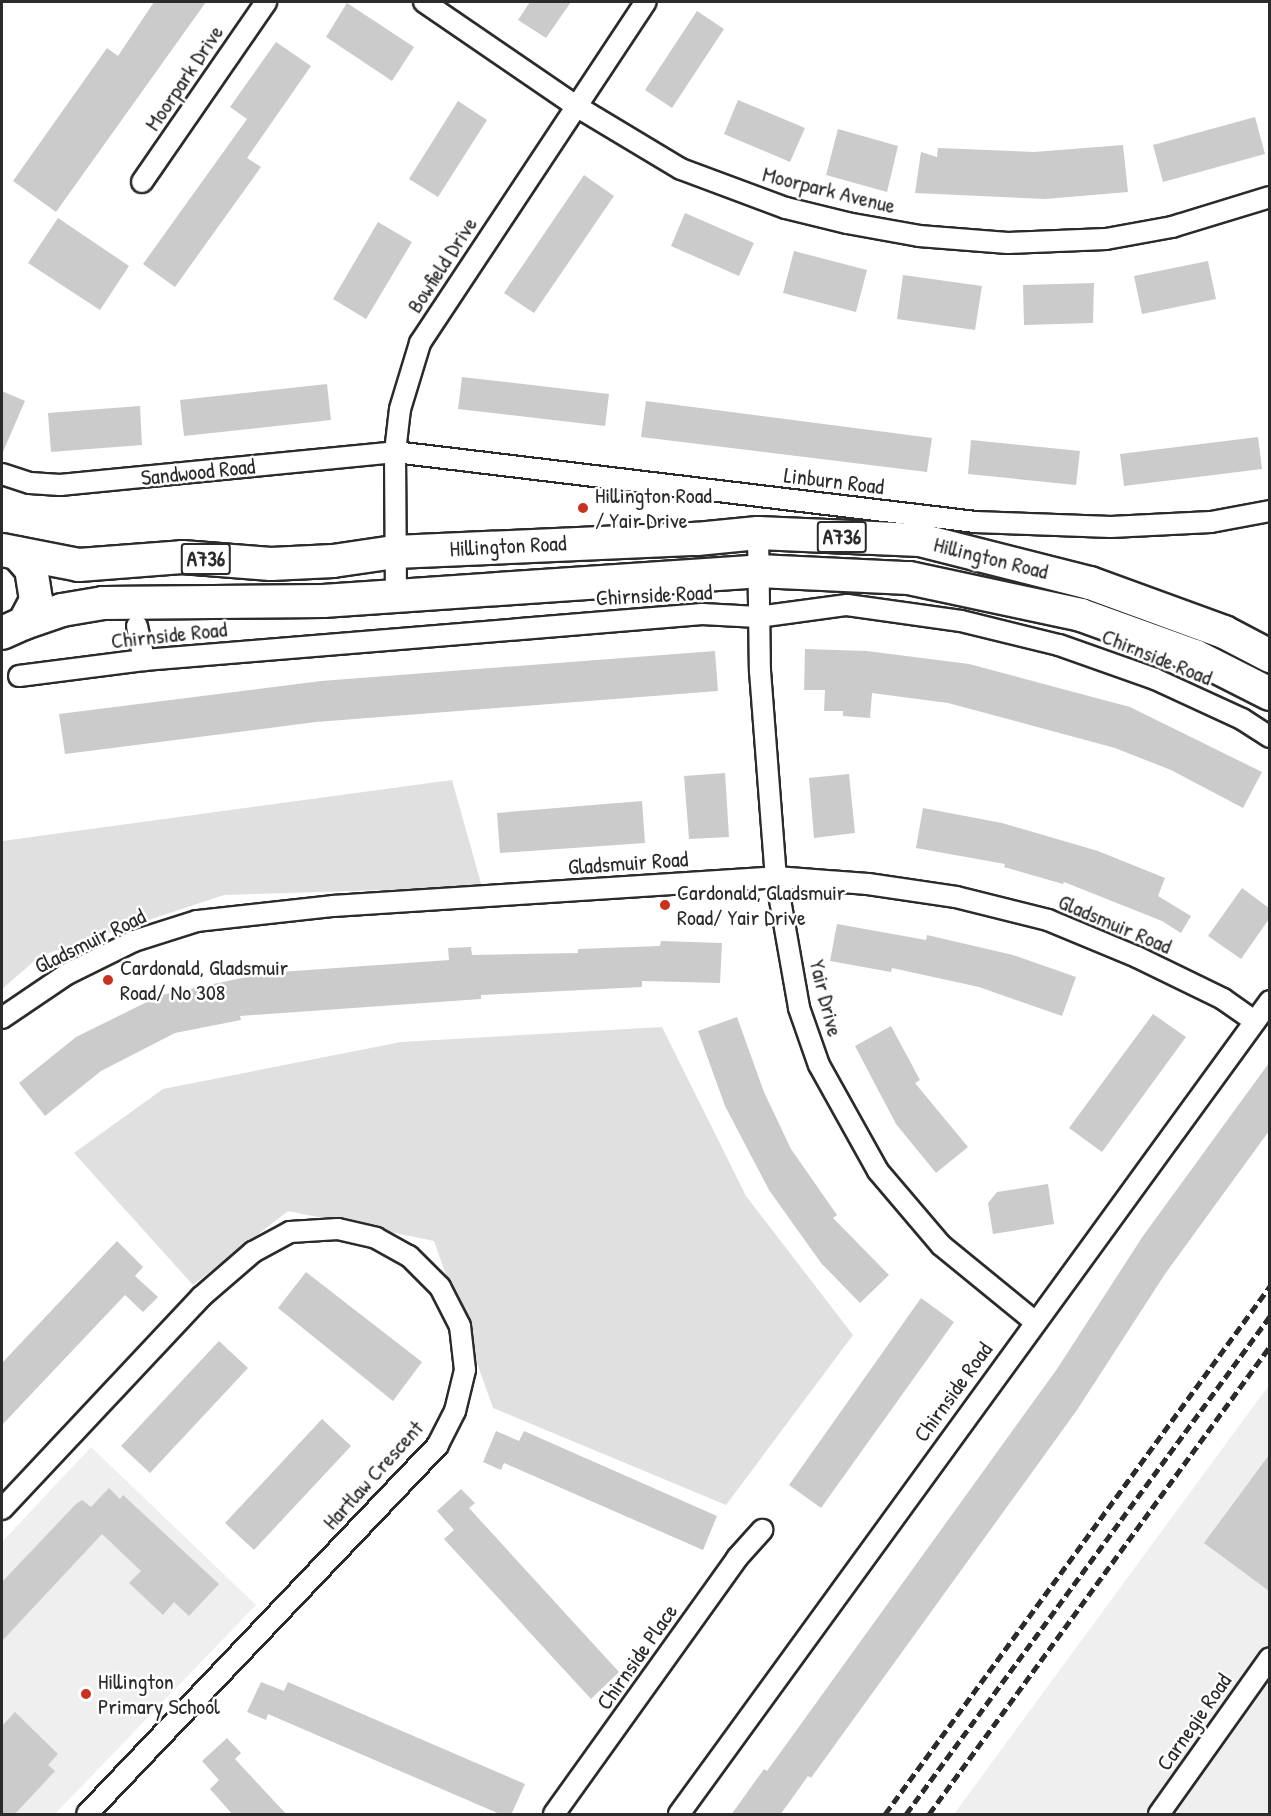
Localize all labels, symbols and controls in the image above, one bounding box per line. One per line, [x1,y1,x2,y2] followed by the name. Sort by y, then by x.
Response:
[139,20,229,136] street label: Moorpark Drive
[760,161,898,219] street label: Moorpark Avenue
[401,212,483,318] street label: Bowfield Drive
[140,453,256,491] street label: Sandwood Road
[783,462,885,500] street label: Linburn Road
[595,482,712,534] place label: Hillington Road / Yair Drive
[576,501,590,515] marker: Hillington Road / Yair Drive
[816,519,868,555] road number: A736
[449,530,567,562] street label: Hillington Road
[931,531,1051,585] street label: Hillington Road
[180,541,232,577] road number: A736
[595,579,713,611] street label: Chirnside Road
[110,616,228,654] street label: Chirnside Road
[1098,623,1216,691] street label: Chirnside Road
[567,846,689,880] street label: Gladsmuir Road
[677,879,845,930] place label: Cardonald, Gladsmuir Road/ Yair Drive
[1054,888,1176,960] street label: Gladsmuir Road
[658,898,672,912] marker: Cardonald, Gladsmuir Road/ Yair Drive
[30,903,150,979] street label: Gladsmuir Road
[120,954,288,1005] place label: Cardonald, Gladsmuir Road/ No 308
[804,957,848,1039] street label: Yair Drive
[101,973,115,987] marker: Cardonald, Gladsmuir Road/ No 308
[908,1337,998,1447] street label: Chirnside Road
[317,1415,429,1535] street label: Hartlaw Crescent
[591,1599,683,1715] street label: Chirnside Place
[98,1668,220,1720] place label: Hillington Primary School
[1151,1668,1237,1776] street label: Carnegie Road
[79,1687,93,1701] marker: Hillington Primary School

